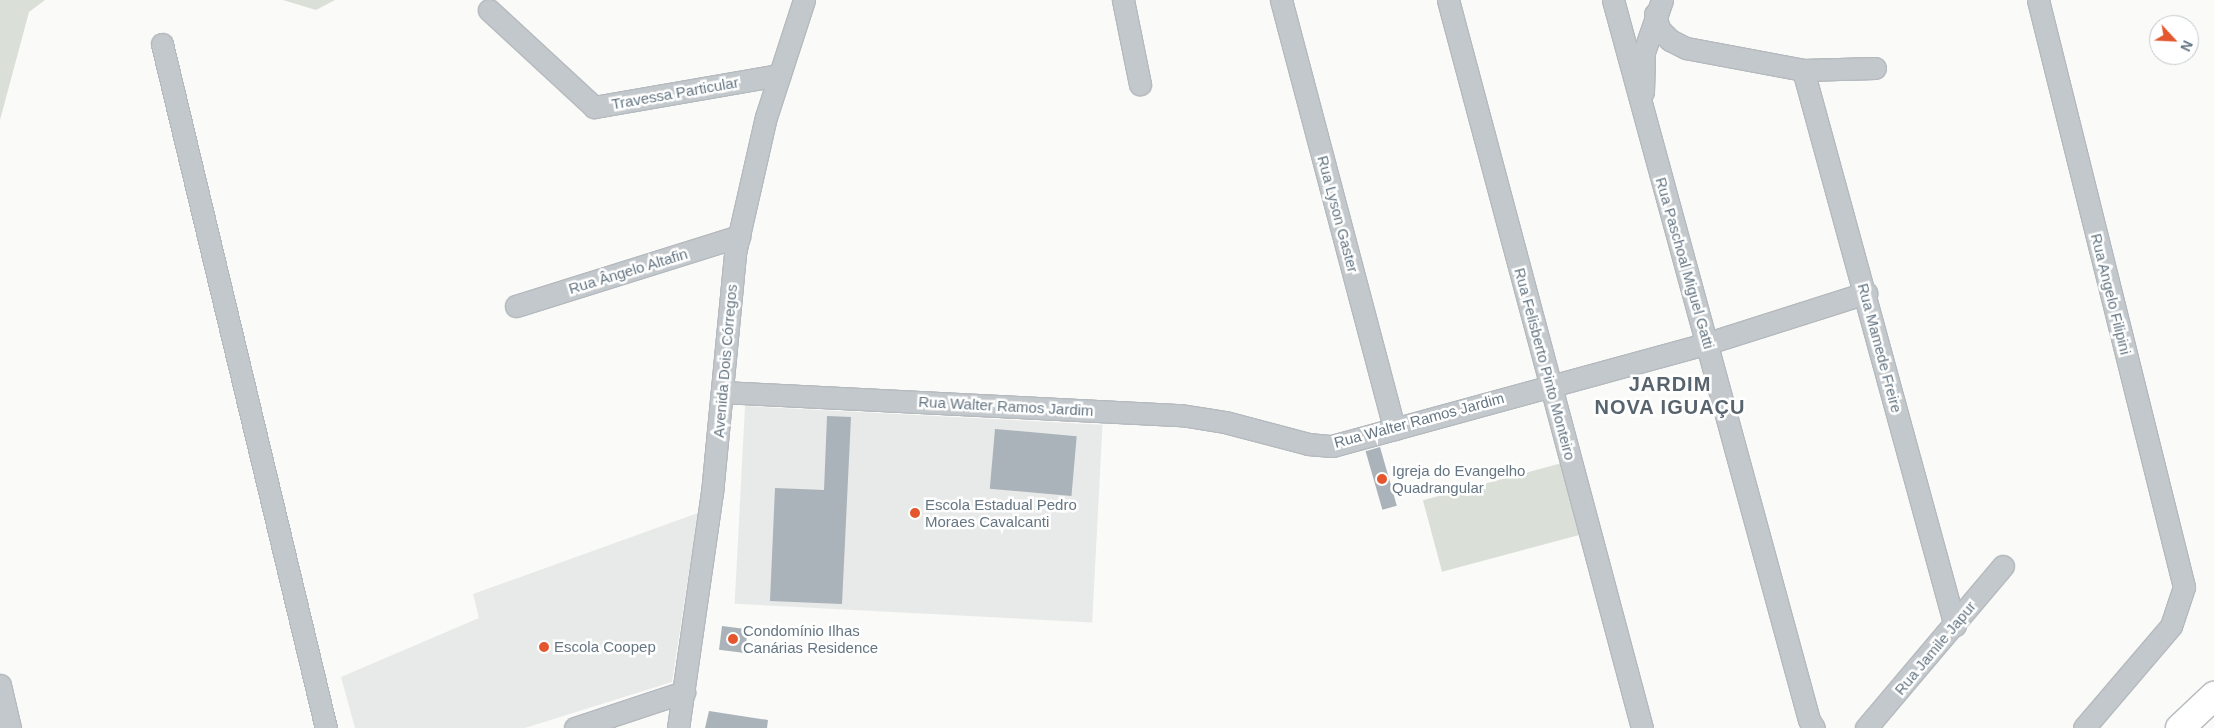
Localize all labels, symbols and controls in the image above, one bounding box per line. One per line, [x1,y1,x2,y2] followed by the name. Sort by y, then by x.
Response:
[2149,15,2199,65] north arrow
[2177,38,2196,54] text: N
[610,73,740,113] street label: Travessa Particular
[1314,154,1362,274] street label: Rua Lyson Gaster
[1652,175,1718,351] street label: Rua Paschoal Miguel Gatti
[2087,231,2135,357] street label: Rua Angelo Filipini
[566,244,690,298] street label: Rua Ângelo Altafin
[1511,266,1579,462] street label: Rua Felisberto Pinto Monteiro
[1854,281,1906,415] street label: Rua Mamede Freire
[709,284,741,438] street label: Avenida Dois Córregos
[1593,372,1747,419] district label: JARDIM NOVA IGUAÇU
[1332,389,1506,451] street label: Rua Walter Ramos Jardim
[918,392,1094,420] street label: Rua Walter Ramos Jardim
[1392,461,1525,496] place label: Igreja do Evangelho Quadrangular
[1376,473,1388,485] marker: Igreja do Evangelho Quadrangular
[925,495,1077,530] place label: Escola Estadual Pedro Moraes Cavalcanti
[909,507,921,519] marker: Escola Estadual Pedro Moraes Cavalcanti
[1891,598,1979,698] street label: Rua Jamile Japur
[743,621,878,656] place label: Condomínio Ilhas Canárias Residence
[727,633,739,645] marker: Condomínio Ilhas Canárias Residence
[554,638,656,656] place label: Escola Coopep
[538,641,550,653] marker: Escola Coopep

